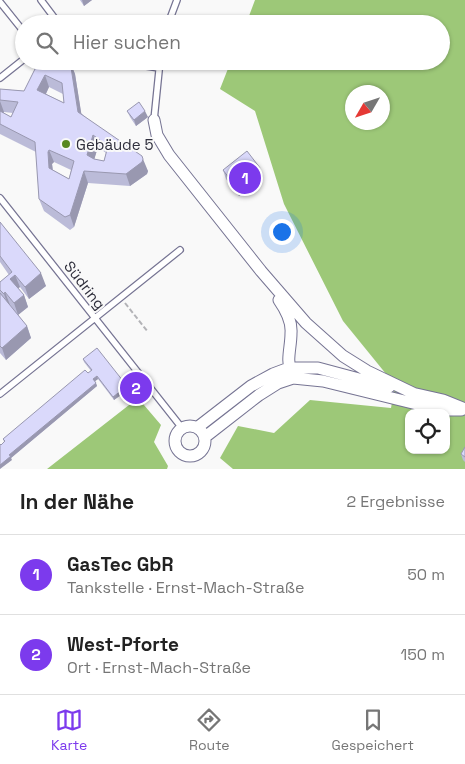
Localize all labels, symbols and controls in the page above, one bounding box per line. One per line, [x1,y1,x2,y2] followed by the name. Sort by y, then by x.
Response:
[15,15,450,70] search box
[33,29,61,57] icon: search
[73,30,181,55] text: Hier suchen
[345,85,390,130] north arrow
[76,135,153,154] place label: Gebäude 5
[60,138,72,150] marker: Gebäude 5
[229,159,261,197] pin: 1
[269,219,295,245] your location
[60,257,110,313] street label: Südring
[120,369,152,407] pin: 2
[405,409,450,454] map controls
[405,409,450,454] button: locate
[20,488,134,515] text: In der Nähe
[346,491,445,512] text: 2 Ergebnisse
[67,552,173,577] text: GasTec GbR
[32,564,40,585] text: 1
[407,564,445,585] text: 50 m
[67,577,304,598] text: Tankstelle · Ernst-Mach-Straße
[67,632,179,657] text: West-Pforte
[31,644,41,665] text: 2
[401,644,445,665] text: 150 m
[67,657,251,678] text: Ort · Ernst-Mach-Straße
[51,706,87,754] tab: Karte
[189,706,230,754] tab: Route
[331,706,414,754] tab: Gespeichert

